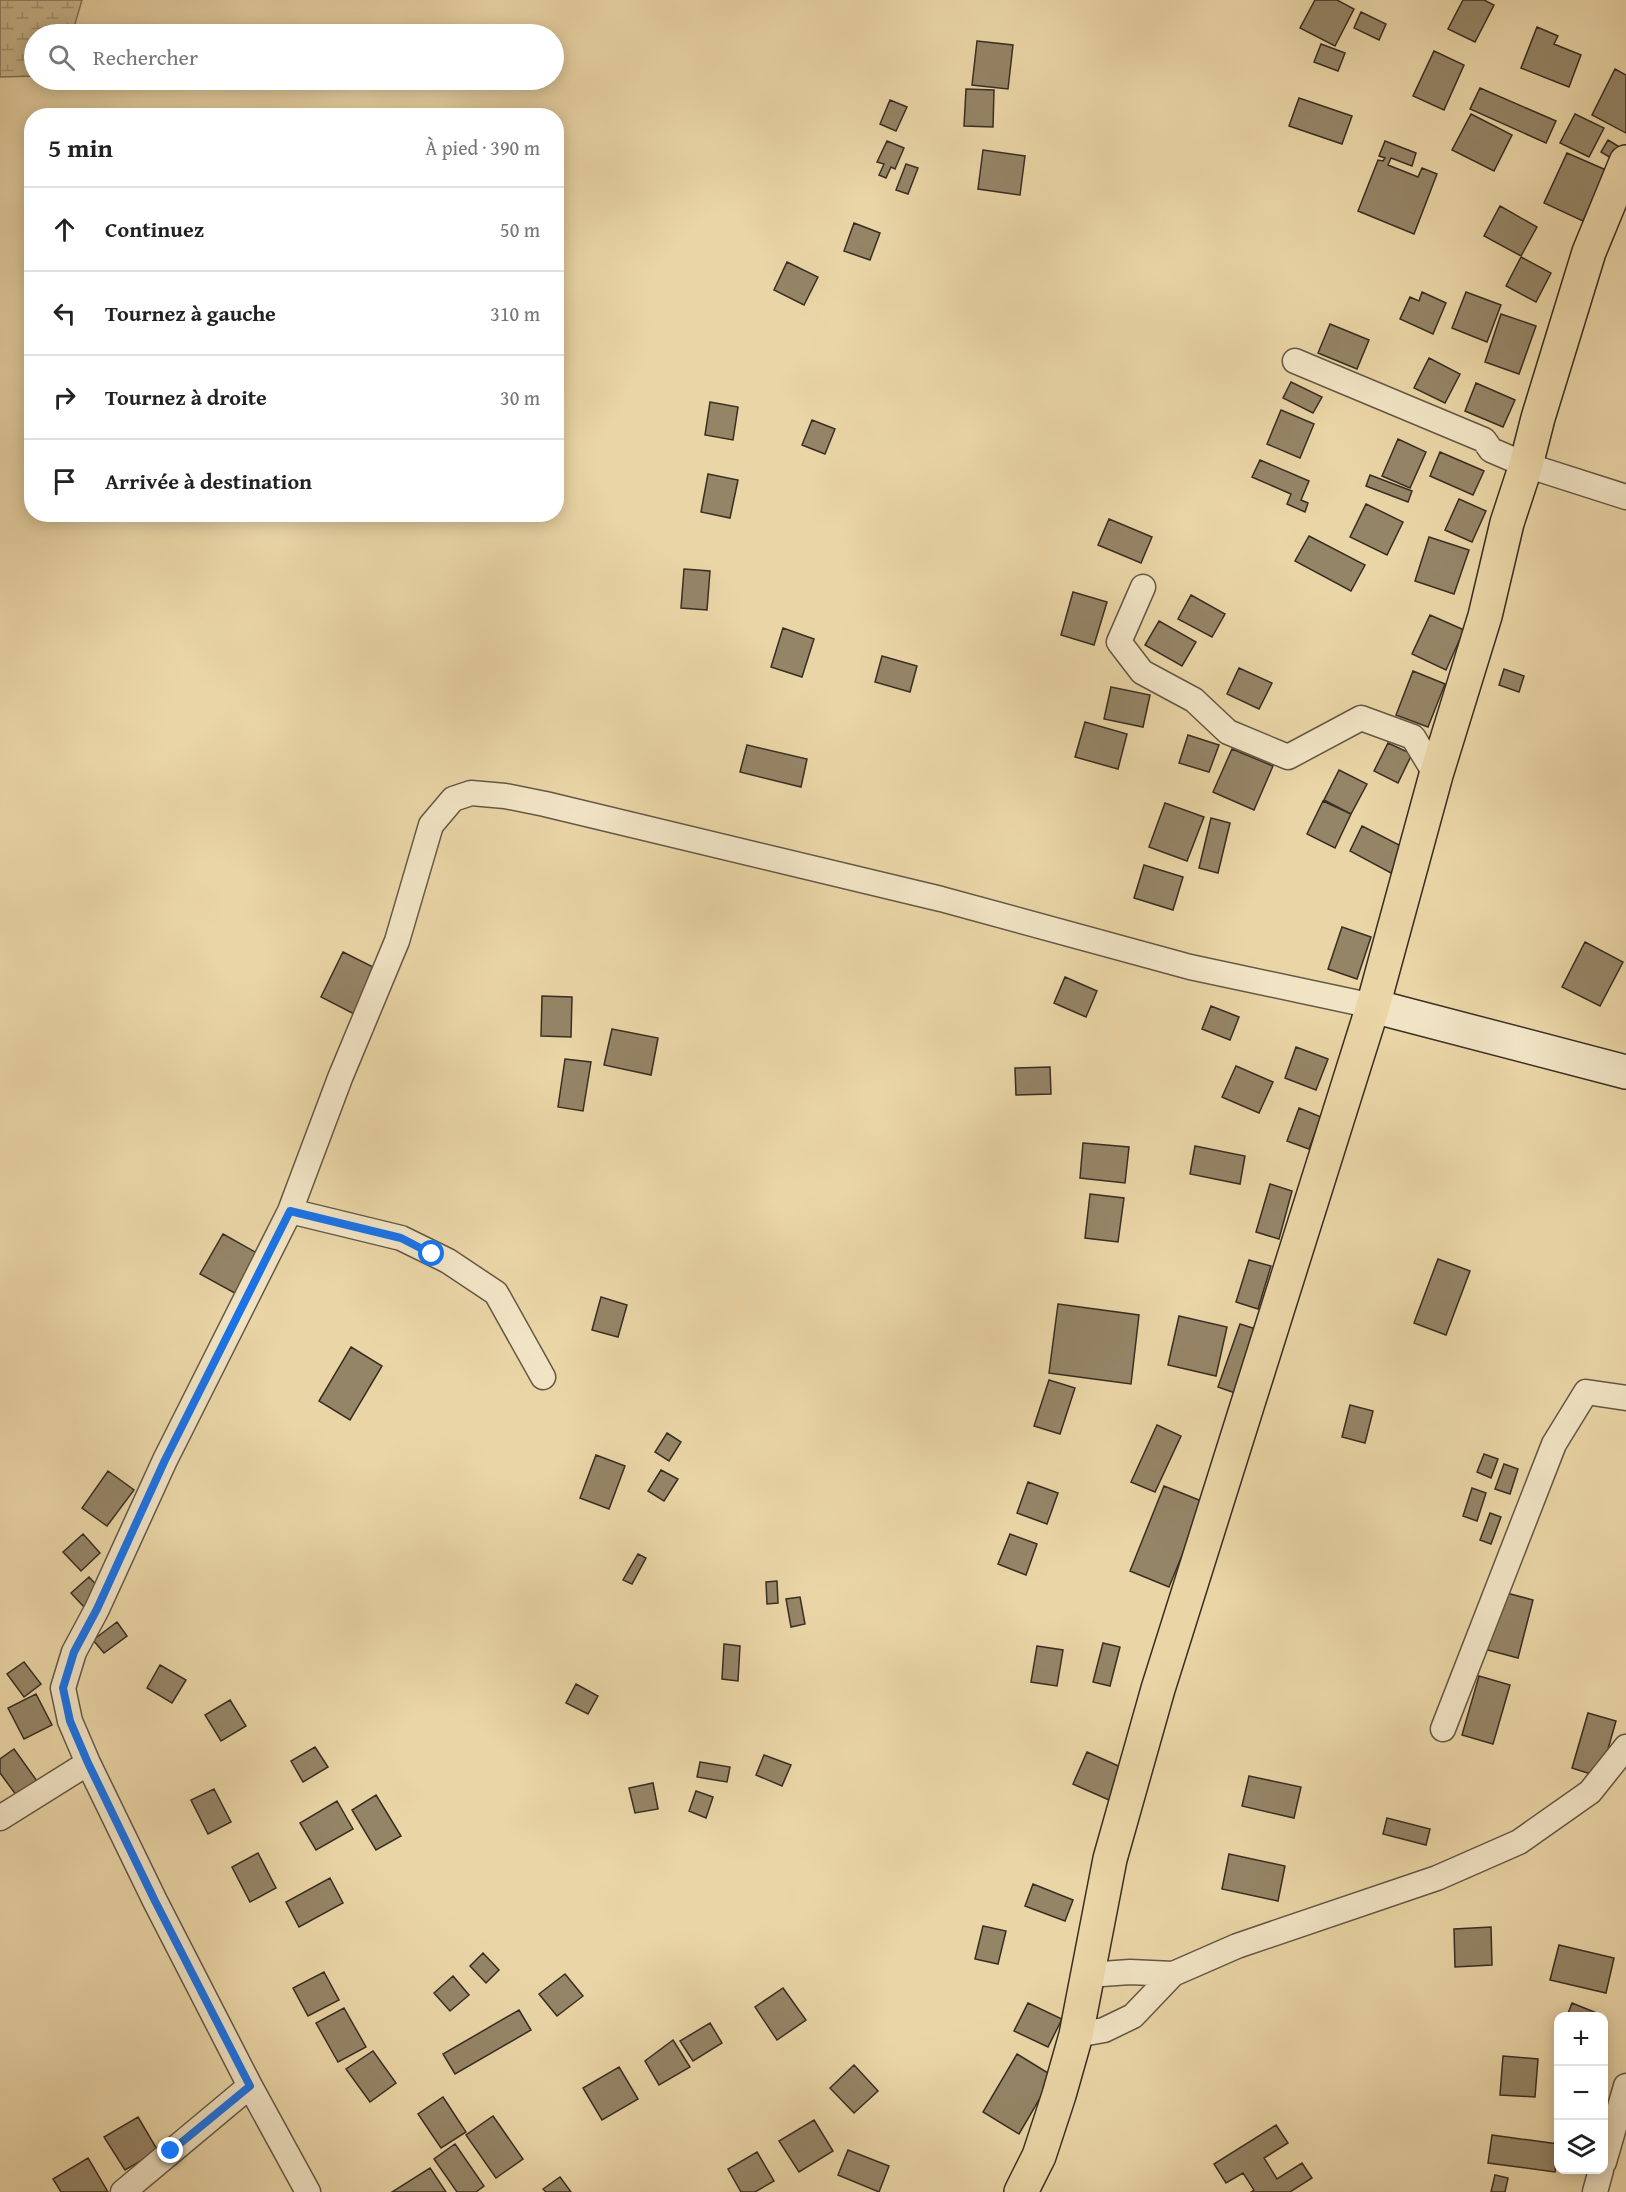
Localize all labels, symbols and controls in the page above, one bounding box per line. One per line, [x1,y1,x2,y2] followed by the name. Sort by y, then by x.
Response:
[24,24,564,90] search box
[45,41,78,74] icon: search
[93,41,198,73] text: Rechercher
[48,128,113,167] text: 5 min
[425,133,540,162] text: À pied · 390 m
[48,213,81,246] icon: ahead
[105,213,204,245] text: Continuez
[500,215,540,244] text: 50 m
[48,297,81,330] icon: left
[105,297,276,329] text: Tournez à gauche
[490,299,540,328] text: 310 m
[48,381,81,414] icon: right
[105,381,267,413] text: Tournez à droite
[500,383,540,412] text: 30 m
[48,465,81,498] icon: arrive
[105,465,312,497] text: Arrivée à destination
[418,1240,444,1266] route start
[1554,2012,1608,2174] map controls
[1554,2012,1608,2066] button: +
[1554,2066,1608,2120] button: −
[1554,2120,1608,2174] button: layers
[157,2137,183,2163] route end

